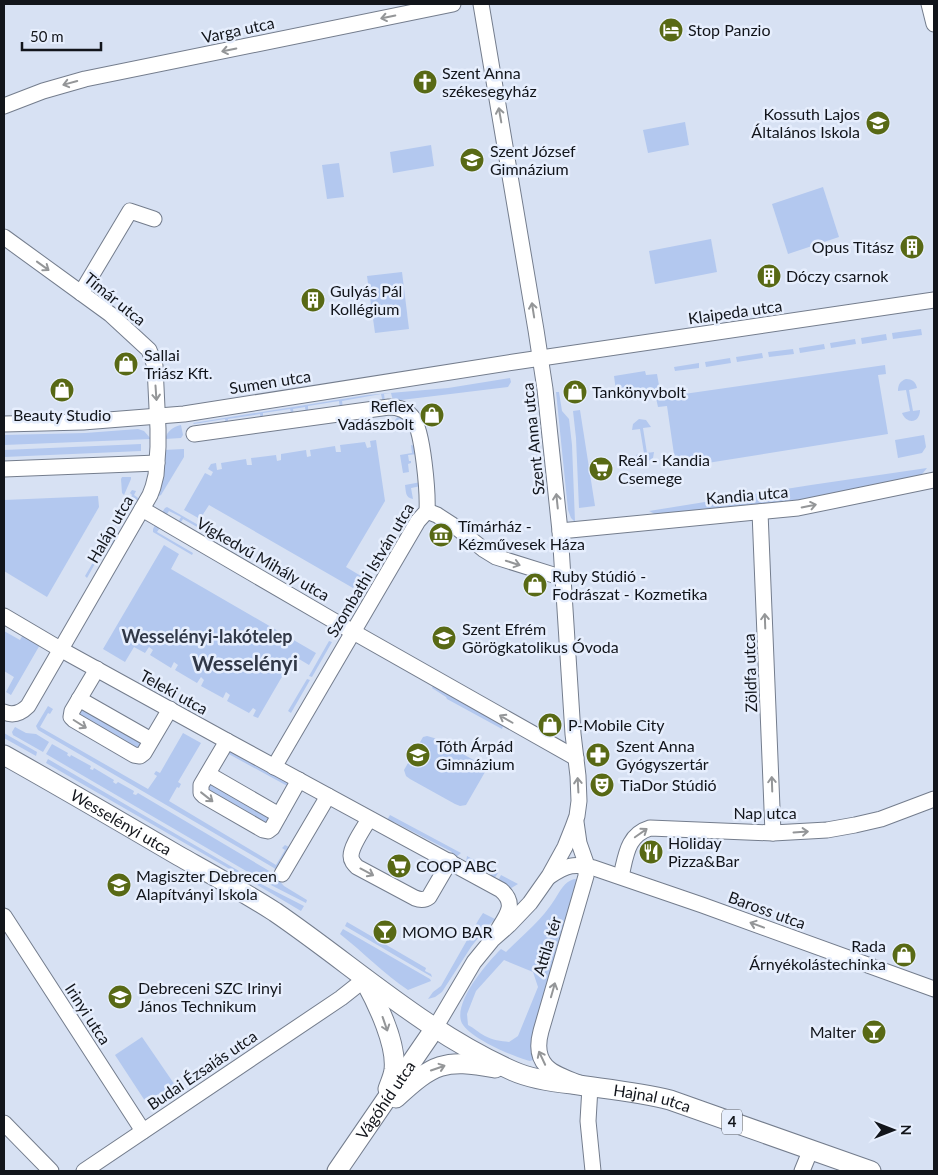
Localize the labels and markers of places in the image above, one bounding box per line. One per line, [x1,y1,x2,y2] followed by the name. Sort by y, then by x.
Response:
[658,17,684,43] hotel icon: Stop Panzio
[688,20,771,39] place label: Stop Panzio
[442,63,537,100] place label: Szent Anna székesegyház
[412,69,438,95] church icon: Szent Anna székesegyház
[751,104,860,141] place label: Kossuth Lajos Általános Iskola
[865,110,891,136] school or university icon: Kossuth Lajos Általános Iskola
[490,141,576,178] place label: Szent József Gimnázium
[459,147,485,173] school or university icon: Szent József Gimnázium
[899,234,925,260] building icon: Opus Titász
[812,237,894,256] place label: Opus Titász
[756,263,782,289] building icon: Dóczy csarnok
[786,266,889,285] place label: Dóczy csarnok
[330,281,402,318] place label: Gulyás Pál Kollégium
[300,287,326,313] building icon: Gulyás Pál Kollégium
[144,345,213,382] place label: Sallai Triász Kft.
[113,351,139,377] shop icon: Sallai Triász Kft.
[49,377,75,403] shop icon: Beauty Studio
[562,379,588,405] shop icon: Tankönyvbolt
[592,382,686,401] place label: Tankönyvbolt
[338,396,414,433] place label: Reflex Vadászbolt
[419,402,445,428] shop icon: Reflex Vadászbolt
[13,405,111,424] place label: Beauty Studio
[618,450,710,487] place label: Reál - Kandia Csemege
[588,456,614,482] supermarket icon: Reál - Kandia Csemege
[458,516,585,553] place label: Tímárház - Kézművesek Háza
[428,522,454,548] museum icon: Tímárház - Kézművesek Háza
[552,566,708,603] place label: Ruby Stúdió - Fodrászat - Kozmetika
[522,572,548,598] shop icon: Ruby Stúdió - Fodrászat - Kozmetika
[462,619,619,656] place label: Szent Efrém Görögkatolikus Óvoda
[431,625,457,651] school or university icon: Szent Efrém Görögkatolikus Óvoda
[537,712,563,738] shop icon: P-Mobile City
[568,715,665,734] place label: P-Mobile City
[436,736,515,773] place label: Tóth Árpád Gimnázium
[616,736,709,773] place label: Szent Anna Gyógyszertár
[405,742,431,768] school or university icon: Tóth Árpád Gimnázium
[585,742,611,768] pharmacy icon: Szent Anna Gyógyszertár
[589,772,615,798] theatre icon: TiaDor Stúdió
[620,775,717,794] place label: TiaDor Stúdió
[668,833,739,870] place label: Holiday Pizza&Bar
[638,839,664,865] restaurant icon: Holiday Pizza&Bar
[386,853,412,879] supermarket icon: COOP ABC
[416,856,497,875] place label: COOP ABC
[136,866,277,903] place label: Magiszter Debrecen Alapítványi Iskola
[106,872,132,898] school or university icon: Magiszter Debrecen Alapítványi Iskola
[372,919,398,945] bar icon: MOMO BAR
[402,922,492,941] place label: MOMO BAR
[749,936,886,973] place label: Rada Árnyékolástechinka
[891,942,917,968] shop icon: Rada Árnyékolástechinka
[138,978,282,1015] place label: Debreceni SZC Irinyi János Technikum
[107,984,133,1010] school or university icon: Debreceni SZC Irinyi János Technikum
[861,1019,887,1045] bar icon: Malter
[810,1022,856,1041] place label: Malter

